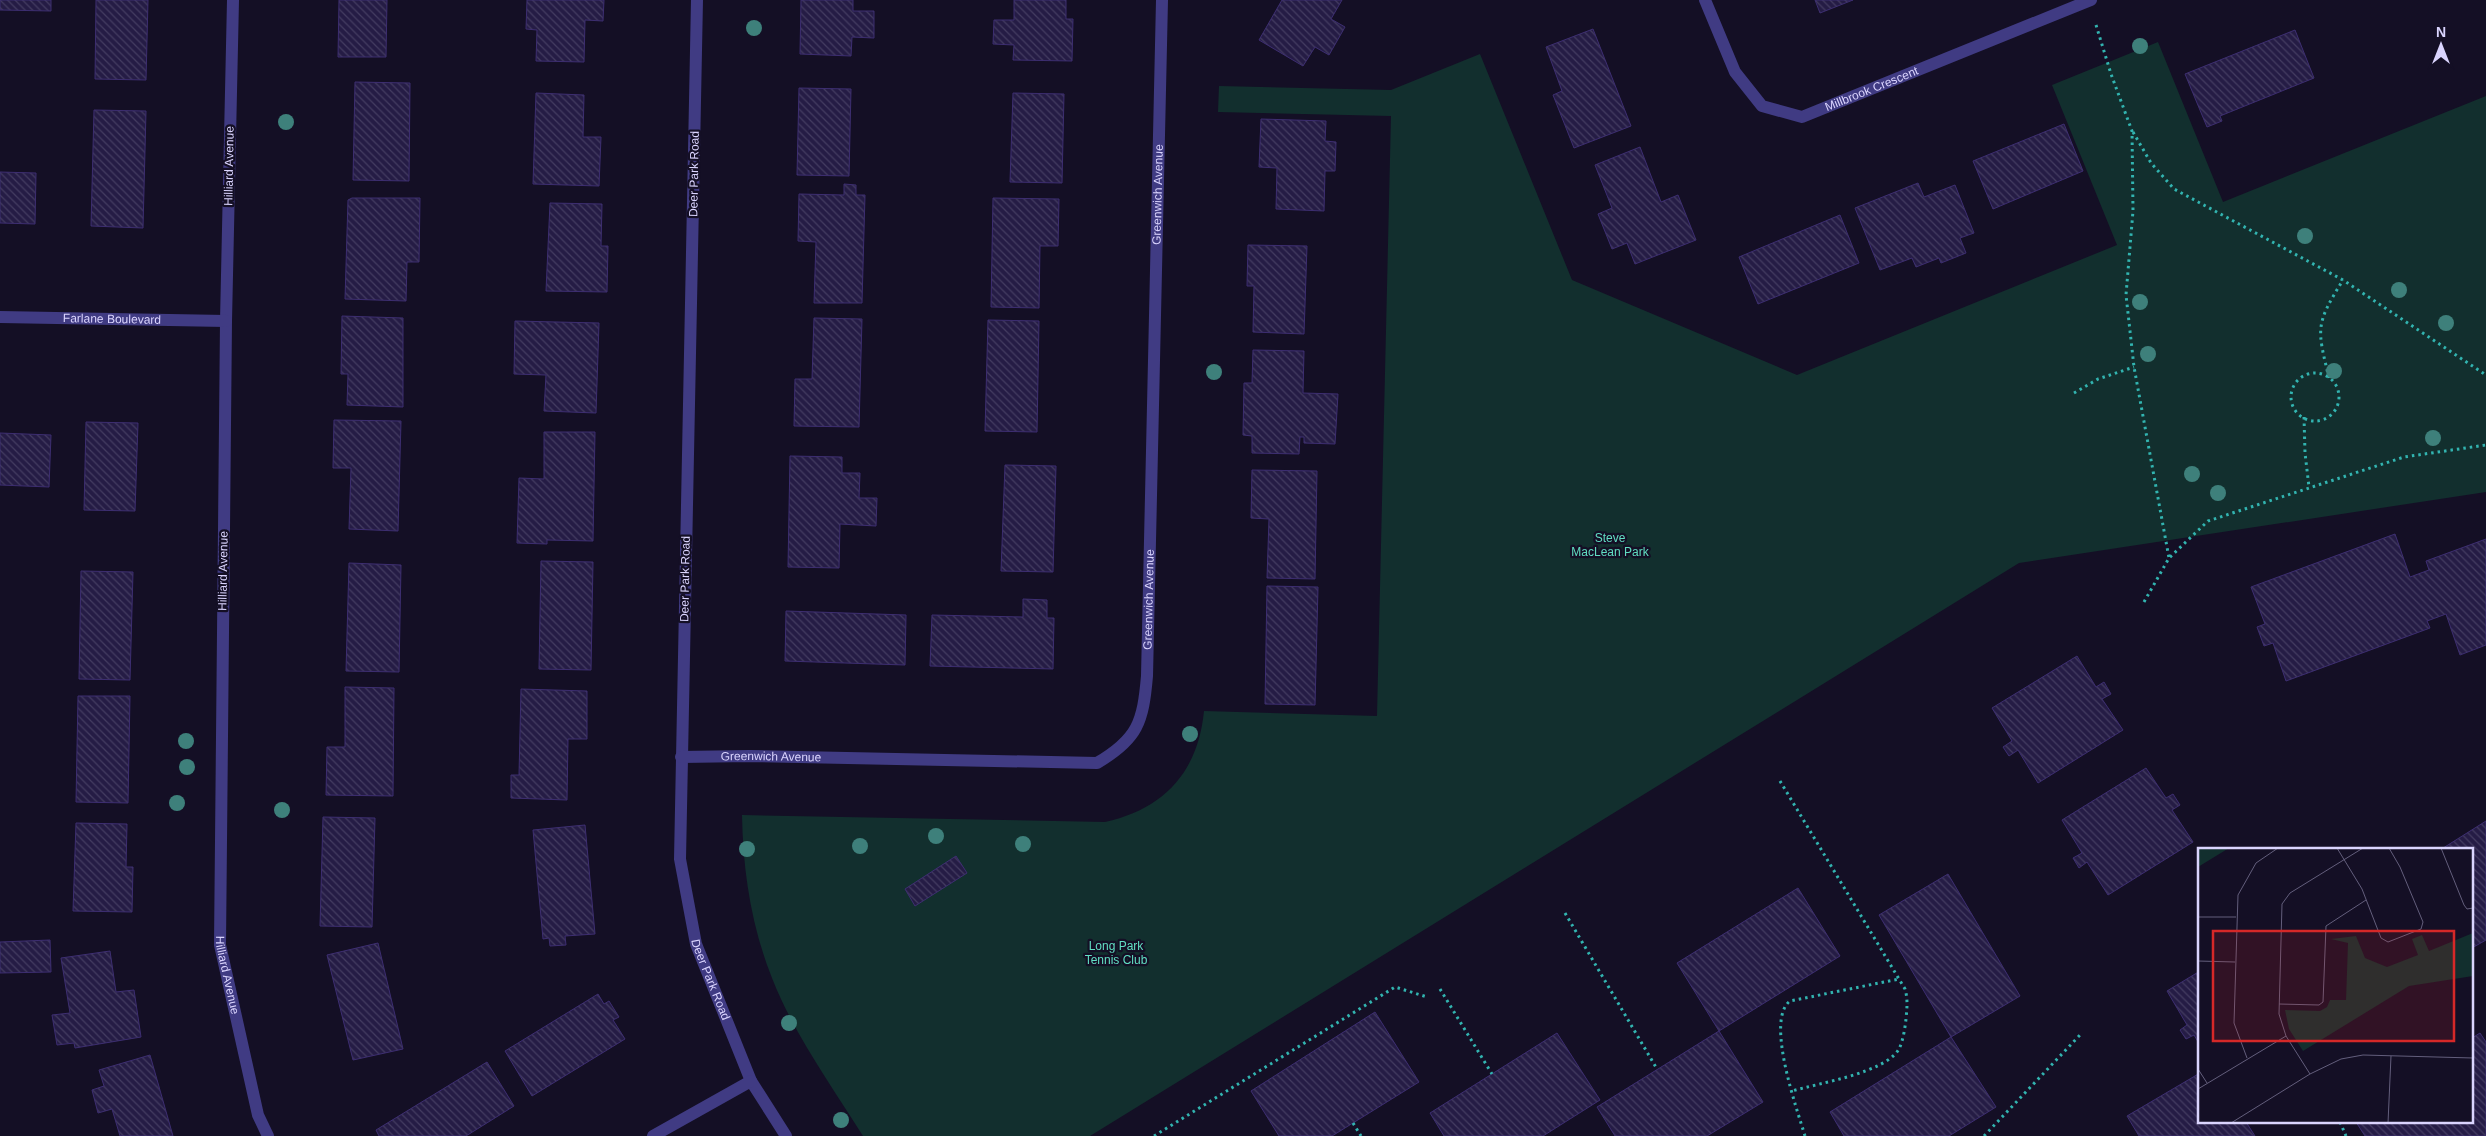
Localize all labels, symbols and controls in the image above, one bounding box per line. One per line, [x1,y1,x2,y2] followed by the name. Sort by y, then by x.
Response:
[2416,20,2466,70] north arrow
[2436,24,2446,40] text: N
[1823,63,1921,114] street label: Millbrook Crescent
[221,126,237,206] street label: Hilliard Avenue
[686,131,702,217] street label: Deer Park Road
[1150,144,1166,245] street label: Greenwich Avenue
[63,311,161,327] street label: Farlane Boulevard
[215,531,231,611] street label: Hilliard Avenue
[1571,531,1650,559] park label: Steve MacLean Park
[677,536,693,622] street label: Deer Park Road
[1141,549,1157,650] street label: Greenwich Avenue
[721,749,822,764] street label: Greenwich Avenue
[2198,848,2474,1124] inset map
[213,936,242,1016] street label: Hilliard Avenue
[688,938,733,1022] street label: Deer Park Road
[1085,939,1148,967] park label: Long Park Tennis Club

